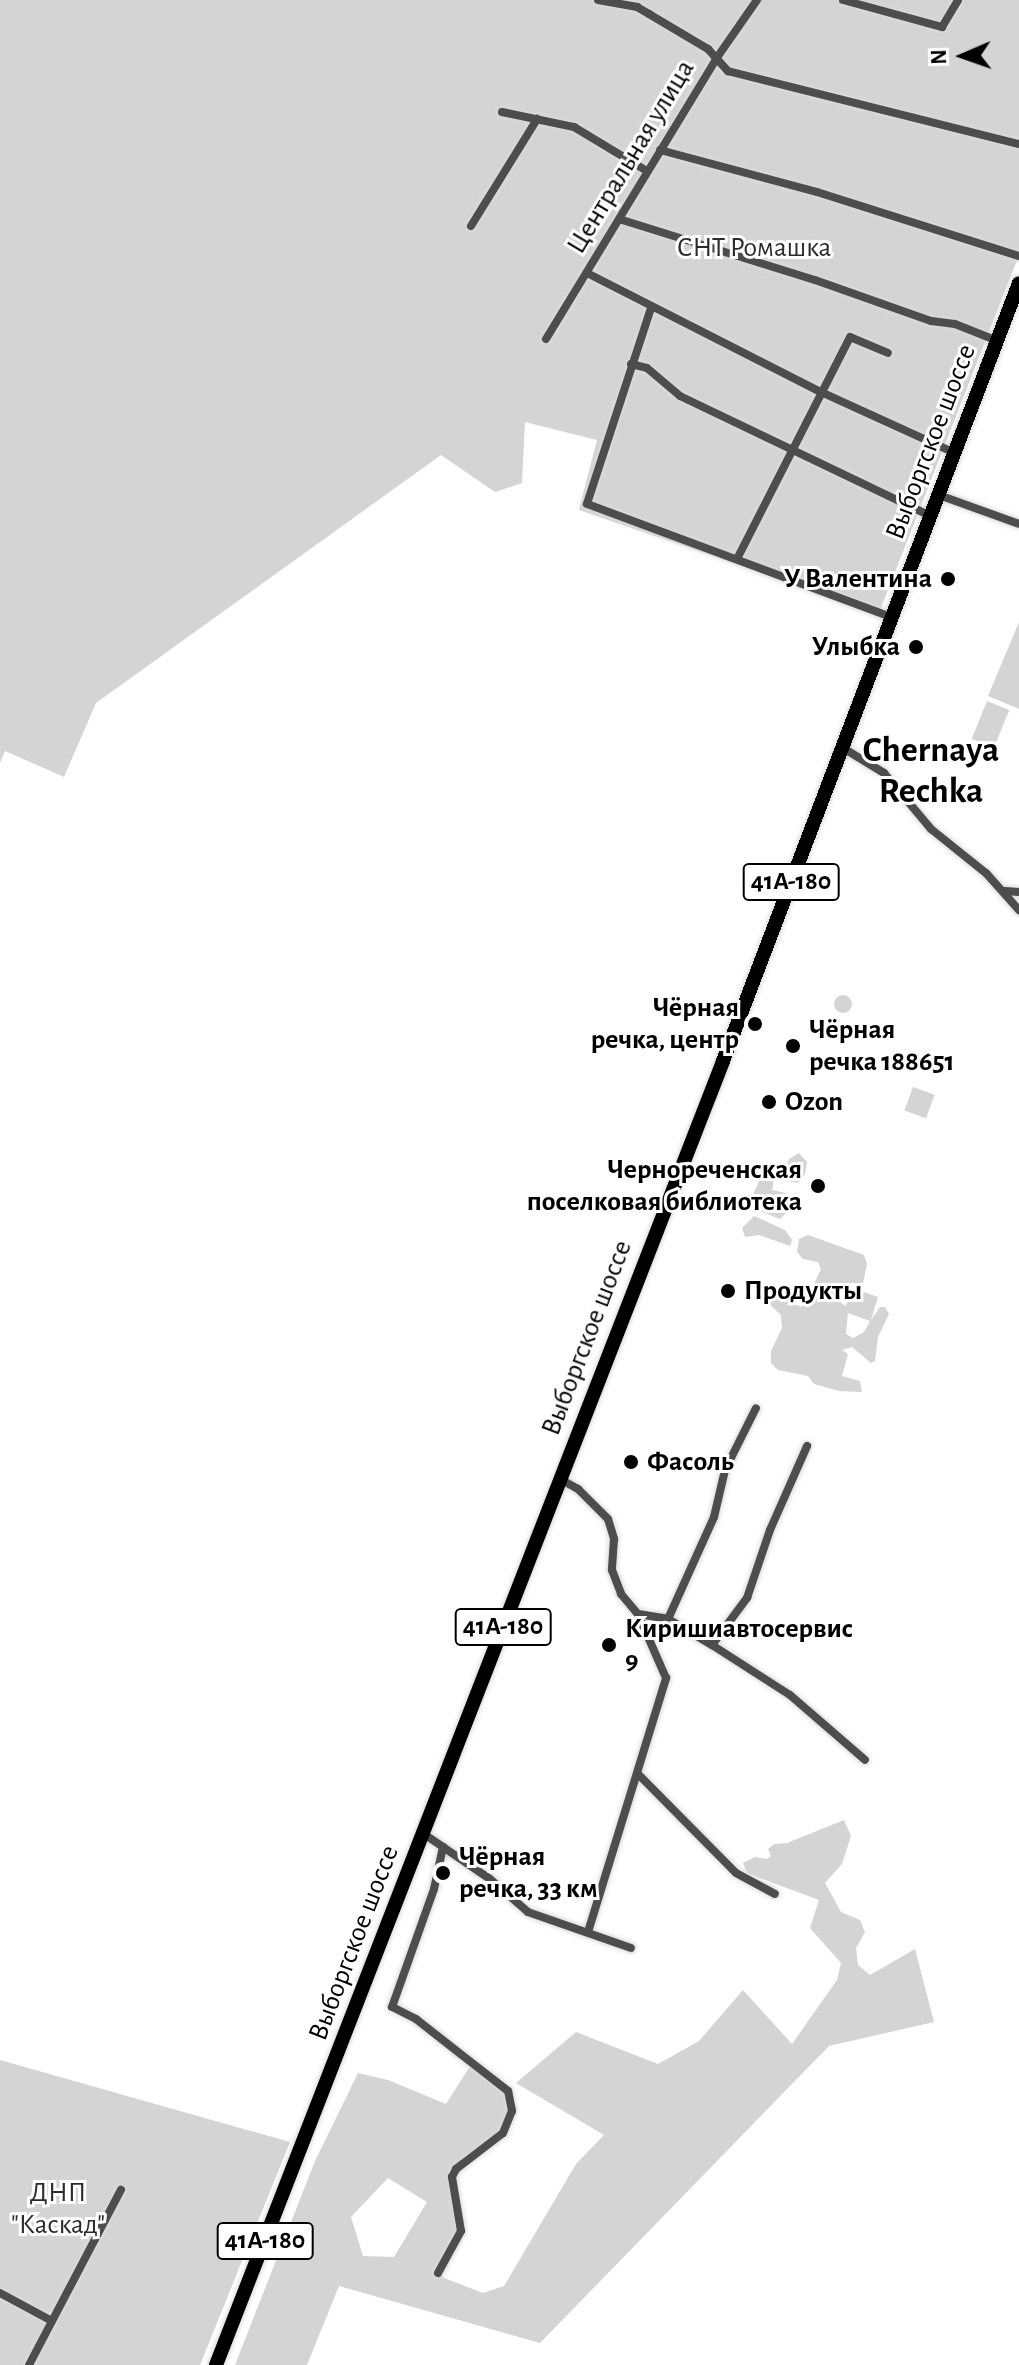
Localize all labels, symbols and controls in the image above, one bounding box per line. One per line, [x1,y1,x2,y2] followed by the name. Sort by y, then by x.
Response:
[923,16,1003,96] north arrow
[928,49,950,65] text: N
[560,54,702,260] street label: Центральная улица
[677,231,831,265] park label: СНТ Ромашка
[878,340,984,544] street label: Выборгское шоссе
[784,562,932,596] place label: У Валентина
[939,570,957,588] marker: У Валентина
[812,630,900,664] place label: Улыбка
[907,638,925,656] marker: Улыбка
[863,728,999,813] district label: Chernaya Rechka
[741,860,841,904] road number: 41А-180
[591,991,739,1057] place label: Чёрная речка, центр
[809,1013,955,1079] place label: Чёрная речка 188651
[746,1015,764,1033] marker: Чёрная речка, центр
[784,1037,802,1055] marker: Чёрная речка 188651
[785,1085,843,1119] place label: Ozon
[760,1093,778,1111] marker: Ozon
[527,1153,802,1219] place label: Чернореченская поселковая библиотека
[809,1177,827,1195] marker: Чернореченская поселковая библиотека
[534,1236,640,1440] street label: Выборгское шоссе
[744,1274,862,1308] place label: Продукты
[719,1282,737,1300] marker: Продукты
[647,1445,734,1479] place label: Фасоль
[622,1453,640,1471] marker: Фасоль
[453,1605,553,1649] road number: 41А-180
[625,1612,853,1678] place label: Киришиавтосервис 9
[600,1636,618,1654] marker: Киришиавтосервис 9
[459,1840,598,1906] place label: Чёрная речка, 33 км
[301,1841,407,2045] street label: Выборгское шоссе
[434,1864,452,1882] marker: Чёрная речка, 33 км
[11,2176,105,2242] park label: ДНП "Каскад"
[215,2219,315,2263] road number: 41А-180

